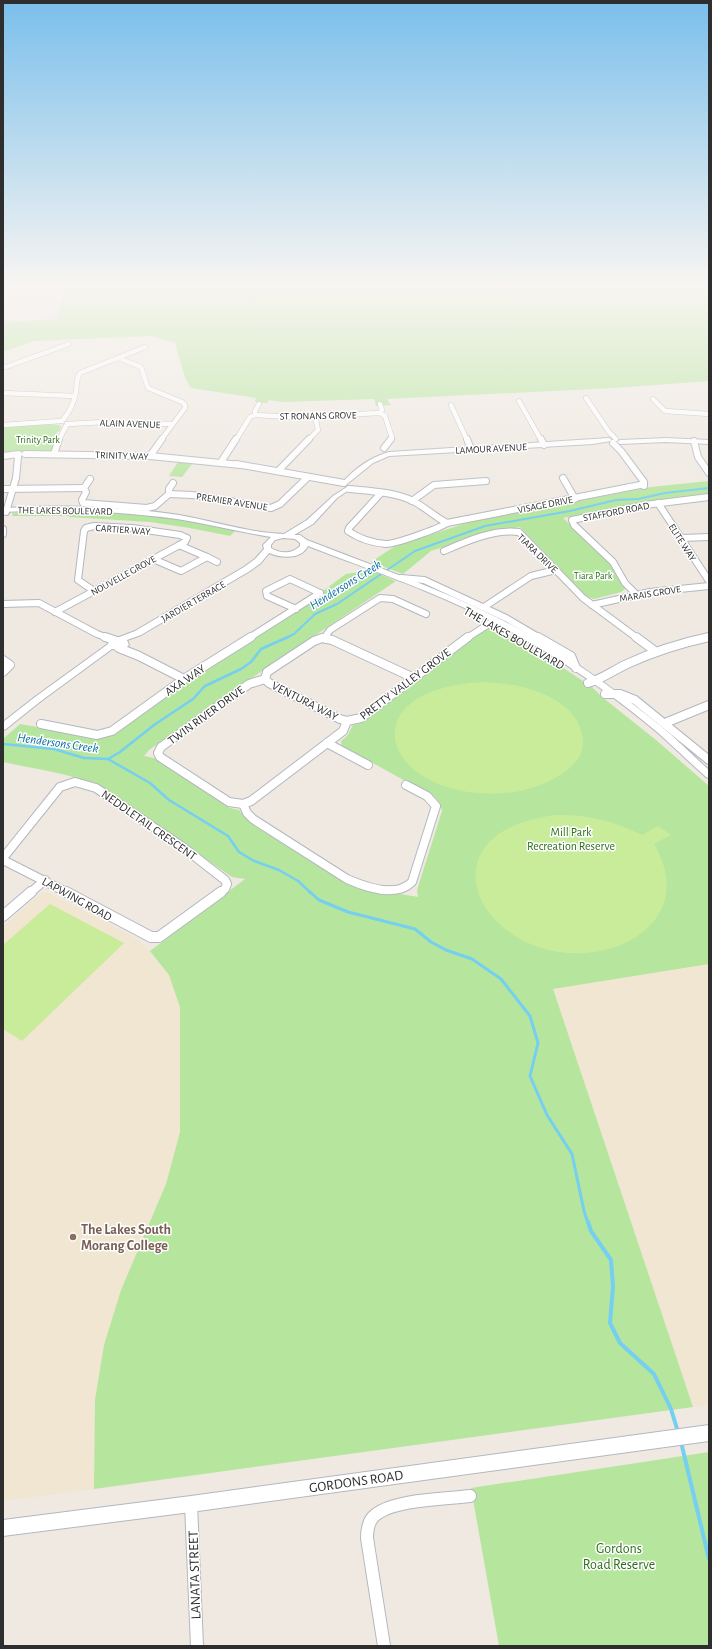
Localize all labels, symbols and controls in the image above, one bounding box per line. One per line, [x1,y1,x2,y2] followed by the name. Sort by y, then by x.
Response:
[280,410,357,422] street label: ST RONANS GROVE
[99,418,161,430] street label: ALAIN AVENUE
[16,435,60,445] park label: Trinity Park
[455,442,527,456] street label: LAMOUR AVENUE
[95,450,150,462] street label: TRINITY WAY
[195,491,268,513] street label: PREMIER AVENUE
[517,495,574,515] street label: VISAGE DRIVE
[582,501,651,523] street label: STAFFORD ROAD
[17,505,113,517] street label: THE LAKES BOULEVARD
[666,522,698,564] street label: ELITE WAY
[95,523,151,537] street label: CARTIER WAY
[515,532,559,575] street label: TIARA DRIVE
[89,554,158,598] street label: NOUVELLE GROVE
[308,558,384,612] water label: Hendersons Creek
[574,571,613,581] park label: Tiara Park
[160,579,227,624] street label: JARDIER TERRACE
[619,584,682,604] street label: MARAIS GROVE
[462,604,567,672] street label: THE LAKES BOULEVARD
[357,646,453,722] street label: PRETTY VALLEY GROVE
[163,662,208,698] street label: AXA WAY
[270,679,341,723] street label: VENTURA WAY
[166,683,246,747] street label: TWIN RIVER DRIVE
[16,731,99,756] water label: Hendersons Creek
[99,788,199,862] street label: NEDDLETAIL CRESCENT
[527,826,615,852] park label: Mill Park Recreation Reserve
[40,875,114,923] street label: LAPWING ROAD
[81,1223,171,1253] place label: The Lakes South Morang College
[68,1232,78,1242] marker: The Lakes South Morang College
[308,1468,404,1496] street label: GORDONS ROAD
[186,1530,204,1620] street label: LANATA STREET
[583,1542,655,1572] park label: Gordons Road Reserve

